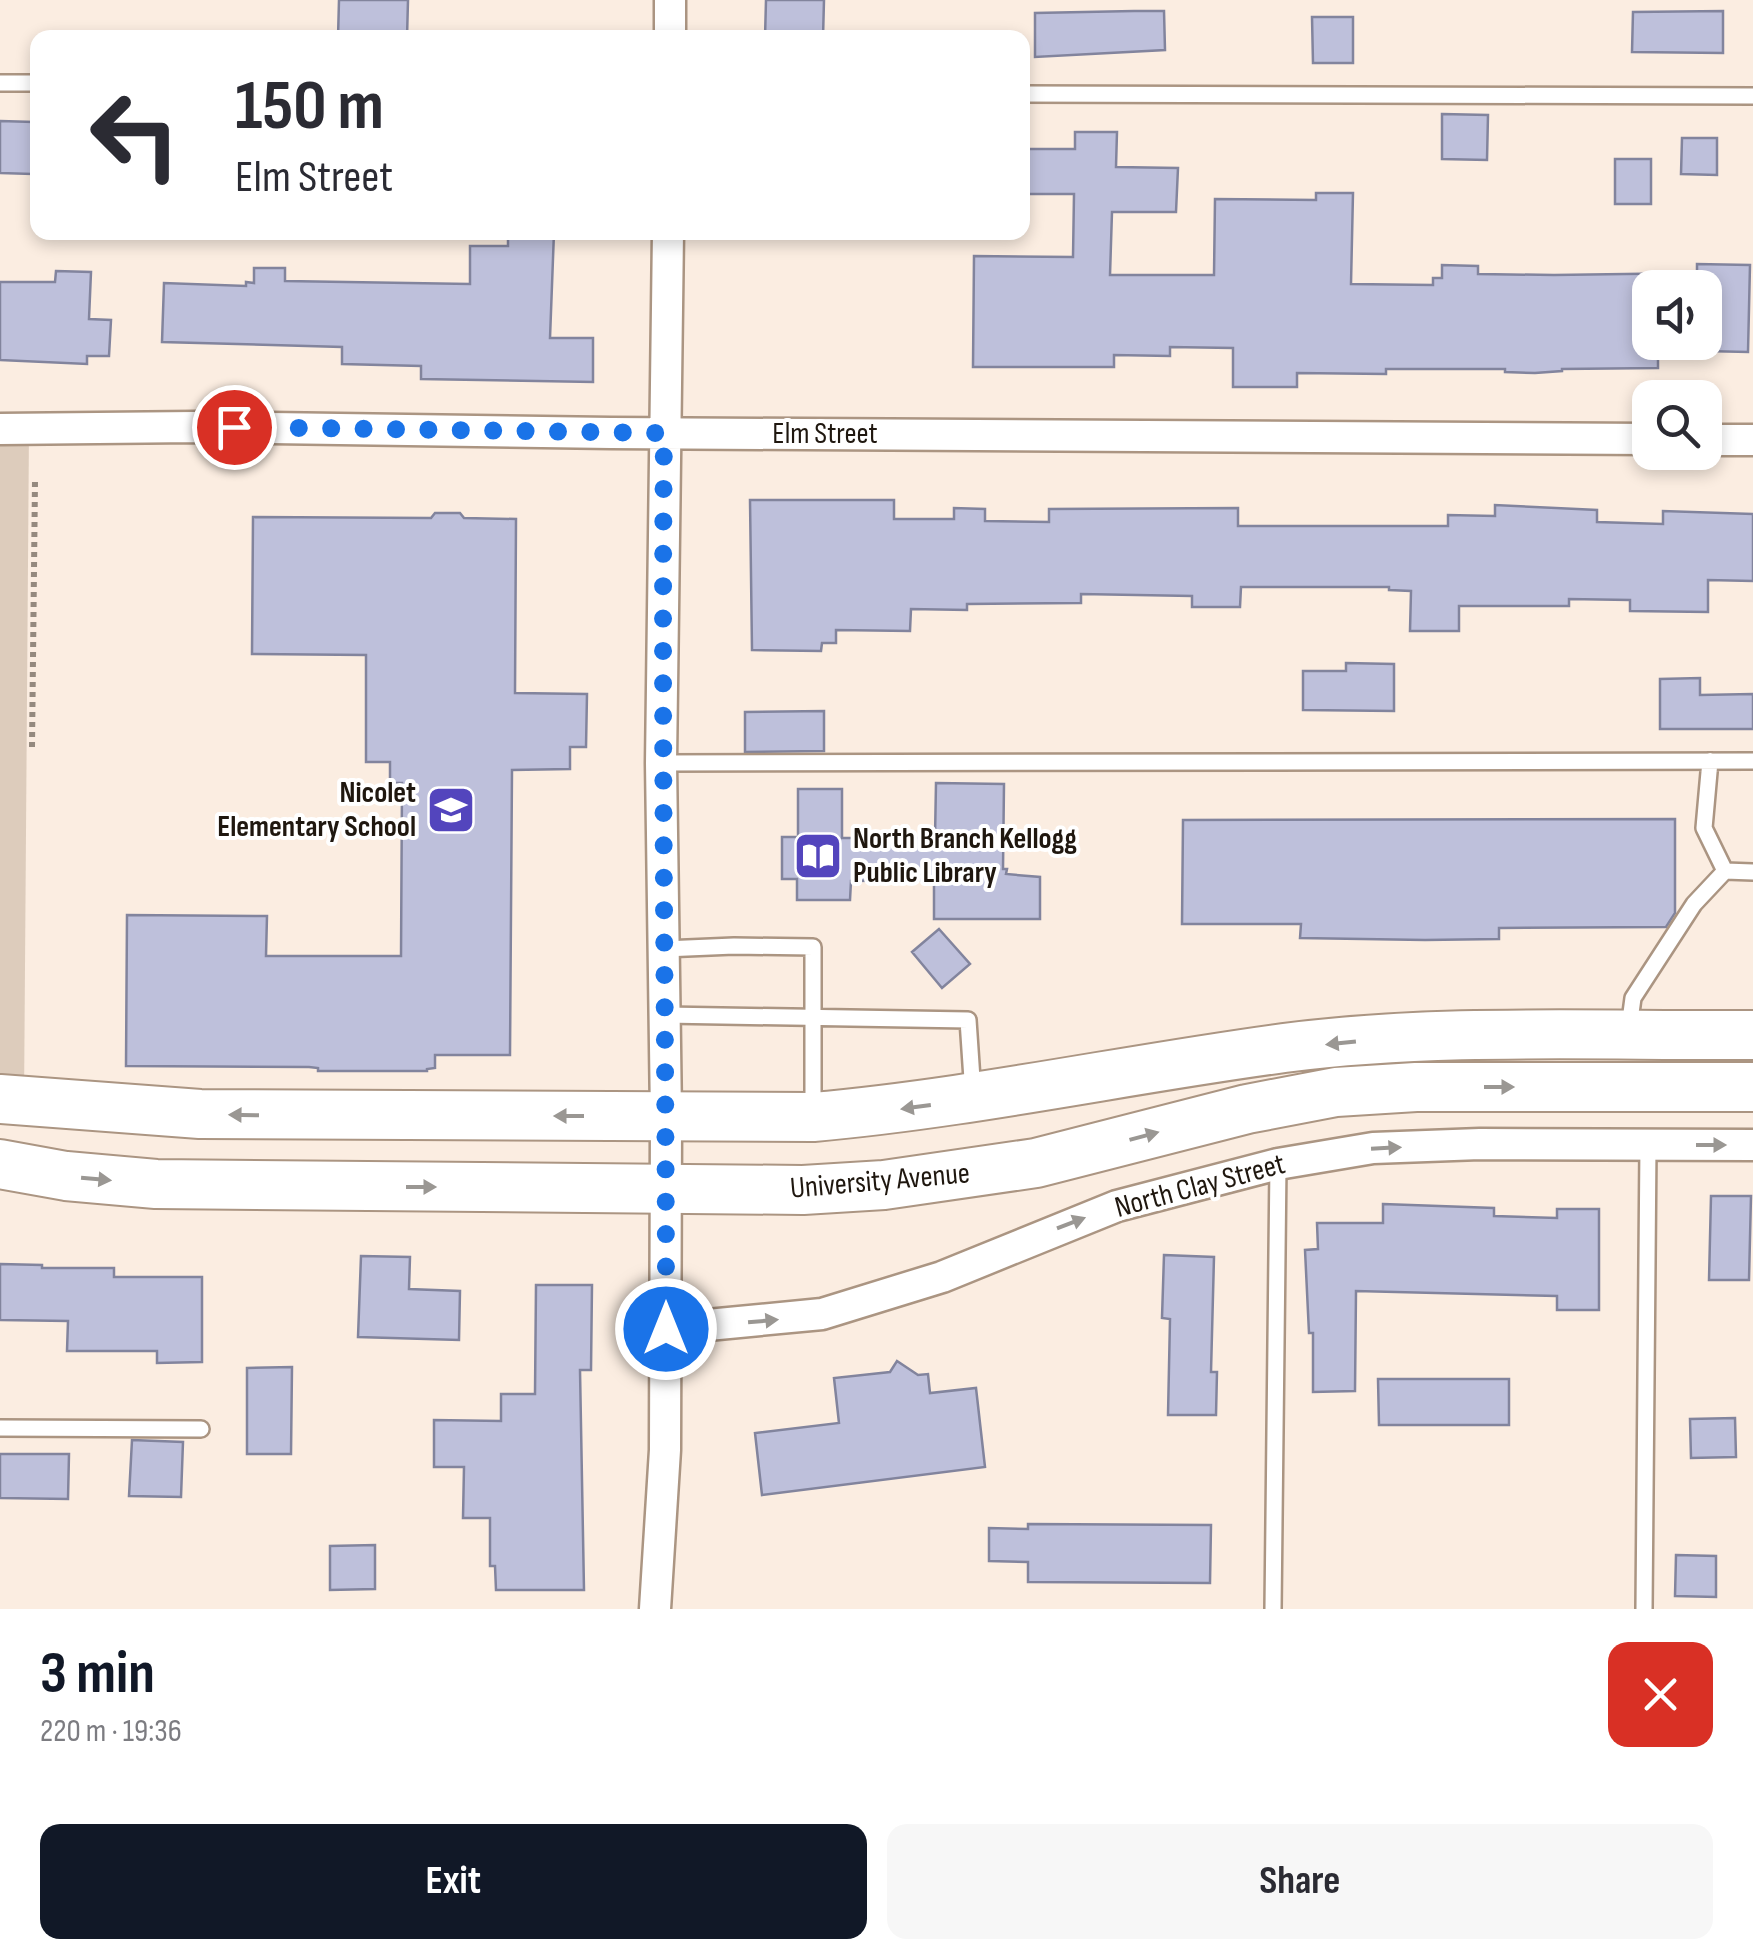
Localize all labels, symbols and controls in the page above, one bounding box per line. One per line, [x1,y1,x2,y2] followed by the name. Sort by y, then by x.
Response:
[235,65,384,149] text: 150 m
[70,70,200,200] icon: left
[235,150,393,205] text: Elm Street
[1632,270,1722,470] map controls
[1632,270,1722,360] button: sound
[1632,380,1722,470] button: search
[192,385,277,470] pin
[207,400,262,455] icon: arrive
[772,416,878,452] street label: Elm Street
[217,775,416,845] place label: Nicolet Elementary School
[425,784,477,836] school or university icon: Nicolet Elementary School
[853,821,1077,891] place label: North Branch Kellogg Public Library
[792,830,844,882] library icon: North Branch Kellogg Public Library
[1324,1035,1356,1051] one-way arrow
[1483,1079,1515,1095] one-way arrow
[899,1099,931,1115] one-way arrow
[227,1106,259,1122] one-way arrow
[552,1108,584,1124] one-way arrow
[1129,1128,1160,1144] one-way arrow
[1696,1137,1728,1153] one-way arrow
[1371,1140,1403,1156] one-way arrow
[1111,1146,1289,1226] street label: North Clay Street
[789,1155,971,1207] street label: University Avenue
[81,1171,113,1187] one-way arrow
[405,1180,437,1196] one-way arrow
[1056,1215,1086,1230] one-way arrow
[614,1277,718,1381] position arrow
[748,1313,779,1329] one-way arrow
[40,1638,155,1710] text: 3 min
[1608,1642,1713,1747] button: close
[40,1712,182,1751] text: 220 m · 19:36
[40,1824,867,1939] button: Exit
[887,1824,1713,1939] button: Share

